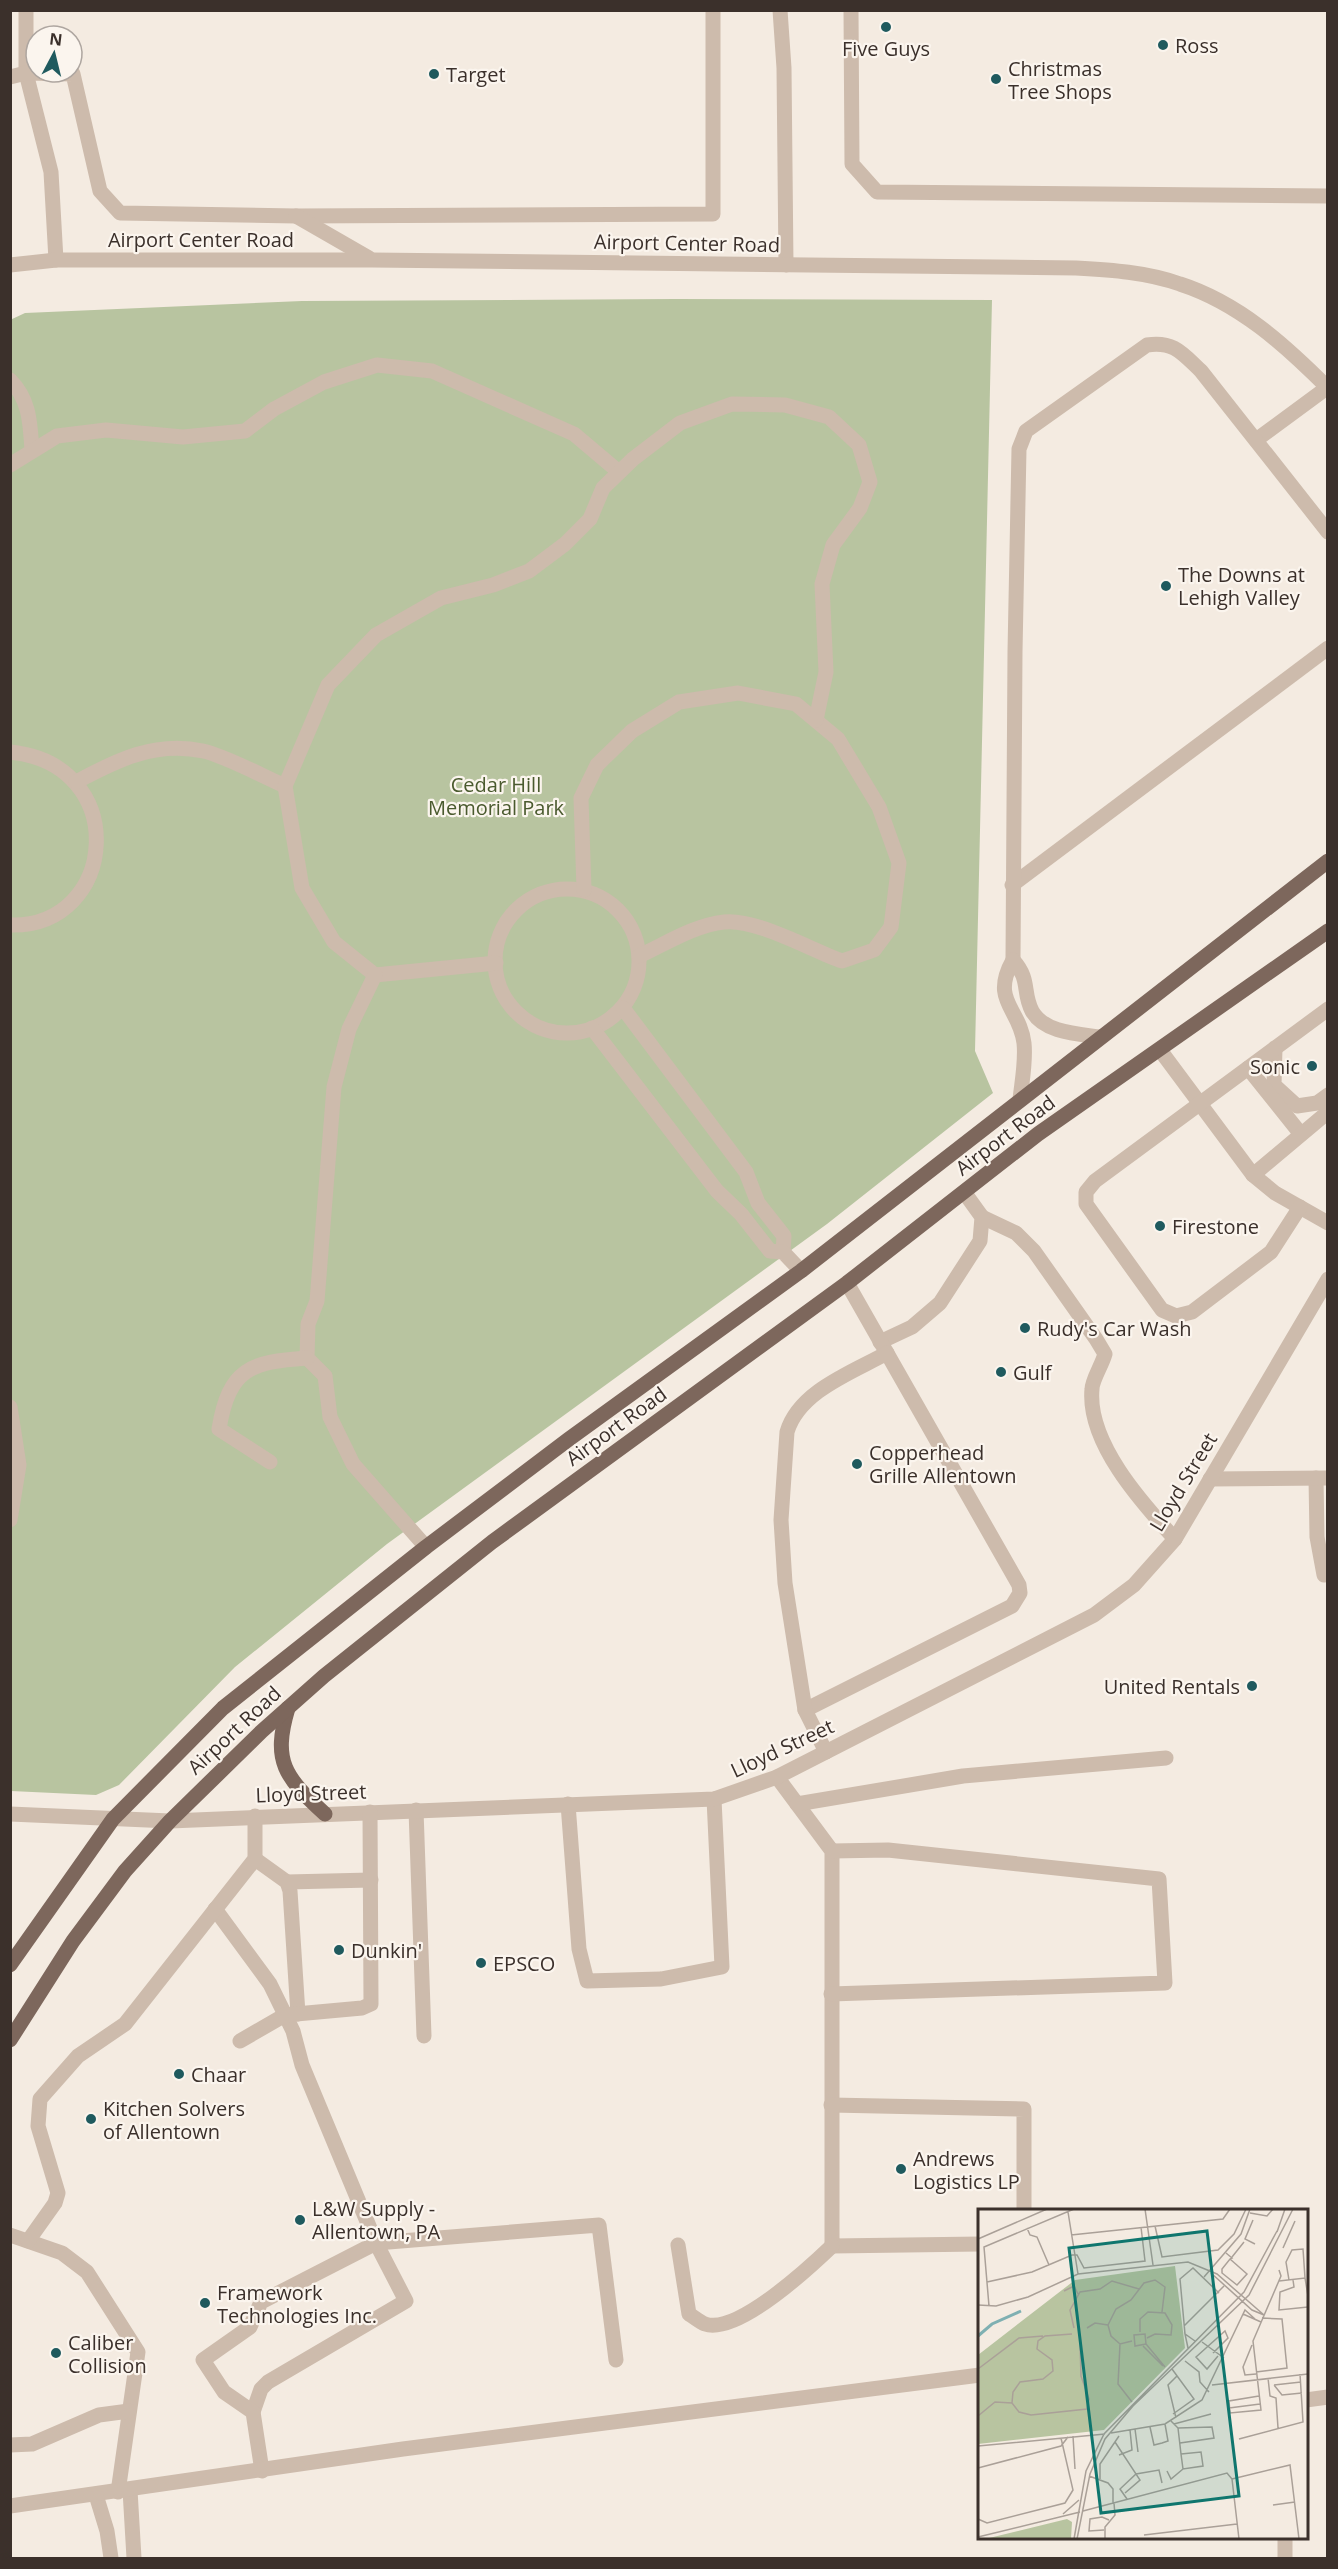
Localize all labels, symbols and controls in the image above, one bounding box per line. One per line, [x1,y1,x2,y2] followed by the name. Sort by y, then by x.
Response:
[879,20,893,34] marker: Five Guys
[24,24,84,84] north arrow
[48,27,64,51] text: N
[1175,32,1218,59] place label: Ross
[842,35,930,62] place label: Five Guys
[1156,38,1170,52] marker: Ross
[1008,55,1112,105] place label: Christmas Tree Shops
[446,61,506,88] place label: Target
[427,67,441,81] marker: Target
[989,72,1003,86] marker: Christmas Tree Shops
[108,226,294,253] street label: Airport Center Road
[594,228,780,258] street label: Airport Center Road
[1178,561,1305,611] place label: The Downs at Lehigh Valley
[1159,579,1173,593] marker: The Downs at Lehigh Valley
[428,771,565,821] park label: Cedar Hill Memorial Park
[1250,1053,1300,1080] place label: Sonic
[1305,1059,1319,1073] marker: Sonic
[950,1089,1060,1181] street label: Airport Road
[1172,1213,1259,1240] place label: Firestone
[1153,1219,1167,1233] marker: Firestone
[1037,1315,1191,1342] place label: Rudy's Car Wash
[1018,1321,1032,1335] marker: Rudy's Car Wash
[1013,1359,1053,1386] place label: Gulf
[994,1365,1008,1379] marker: Gulf
[560,1380,672,1472] street label: Airport Road
[1143,1428,1223,1536] street label: Lloyd Street
[869,1439,1016,1489] place label: Copperhead Grille Allentown
[850,1457,864,1471] marker: Copperhead Grille Allentown
[1104,1673,1240,1700] place label: United Rentals
[1245,1679,1259,1693] marker: United Rentals
[182,1680,286,1780] street label: Airport Road
[726,1712,838,1784] street label: Lloyd Street
[255,1778,367,1808] street label: Lloyd Street
[351,1937,422,1964] place label: Dunkin'
[332,1943,346,1957] marker: Dunkin'
[493,1950,555,1977] place label: EPSCO
[474,1956,488,1970] marker: EPSCO
[191,2061,246,2088] place label: Chaar
[172,2067,186,2081] marker: Chaar
[103,2095,245,2145] place label: Kitchen Solvers of Allentown
[84,2112,98,2126] marker: Kitchen Solvers of Allentown
[913,2145,1020,2195] place label: Andrews Logistics LP
[894,2162,908,2176] marker: Andrews Logistics LP
[312,2195,441,2245] place label: L&W Supply - Allentown, PA
[978,2209,1308,2539] inset map
[293,2213,307,2227] marker: L&W Supply - Allentown, PA
[217,2279,377,2329] place label: Framework Technologies Inc.
[198,2296,212,2310] marker: Framework Technologies Inc.
[68,2329,147,2379] place label: Caliber Collision
[49,2346,63,2360] marker: Caliber Collision

